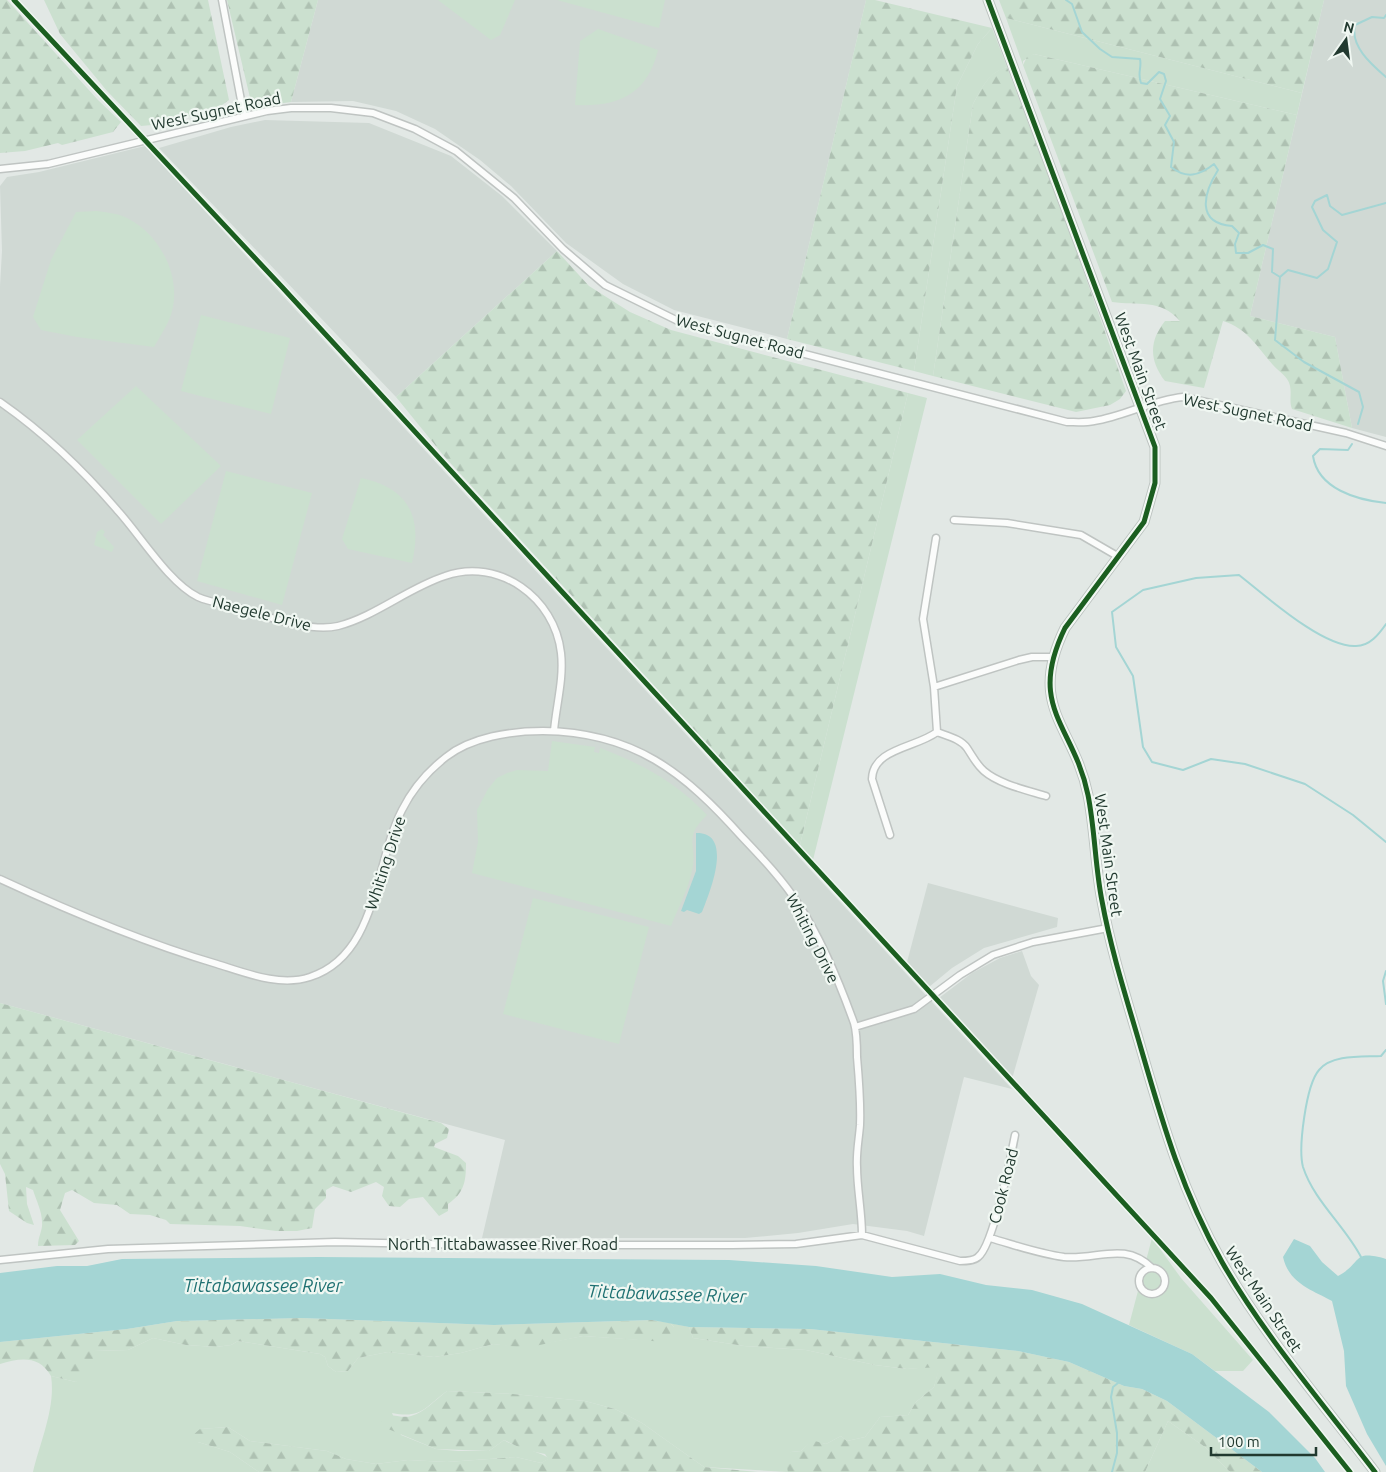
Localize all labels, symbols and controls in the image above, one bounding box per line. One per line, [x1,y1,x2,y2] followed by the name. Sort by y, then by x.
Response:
[1321,15,1371,65] north arrow
[1342,18,1356,36] text: N
[150,88,282,134] street label: West Sugnet Road
[674,310,806,362] street label: West Sugnet Road
[1111,310,1171,433] street label: West Main Street
[1182,389,1314,435] street label: West Sugnet Road
[211,592,313,634] street label: Naegele Drive
[1091,792,1127,918] street label: West Main Street
[361,814,409,912] street label: Whiting Drive
[783,890,843,986] street label: Whiting Drive
[985,1146,1021,1226] street label: Cook Road
[388,1235,618,1253] street label: North Tittabawassee River Road
[1222,1243,1306,1356] street label: West Main Street
[184,1275,343,1295] water label: Tittabawassee River
[587,1280,748,1306] water label: Tittabawassee River
[1211,1424,1316,1456] scale bar
[1218,1433,1260,1450] text: 100 m

